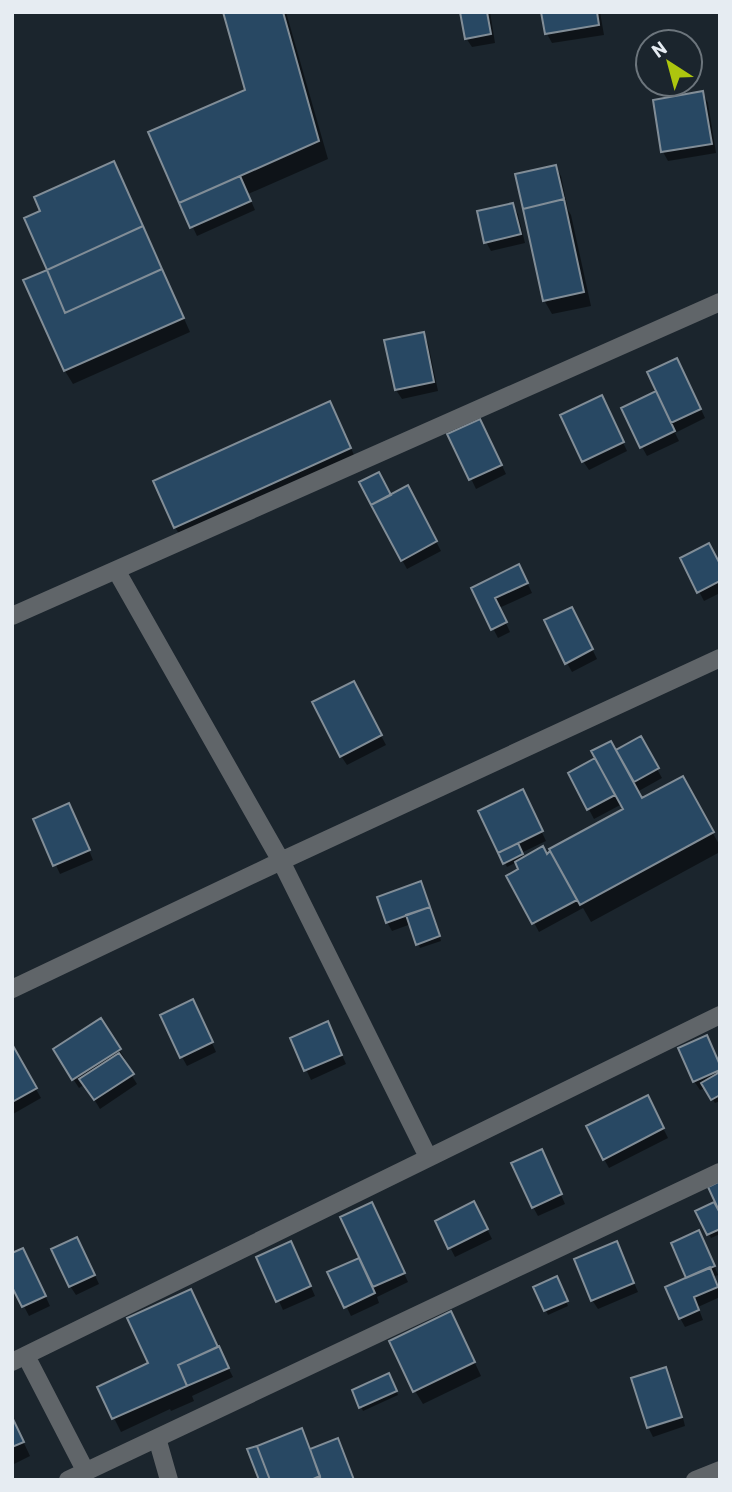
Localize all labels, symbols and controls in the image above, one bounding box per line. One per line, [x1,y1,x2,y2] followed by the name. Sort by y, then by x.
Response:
[634,28,704,98] north arrow
[647,36,671,62] text: N

